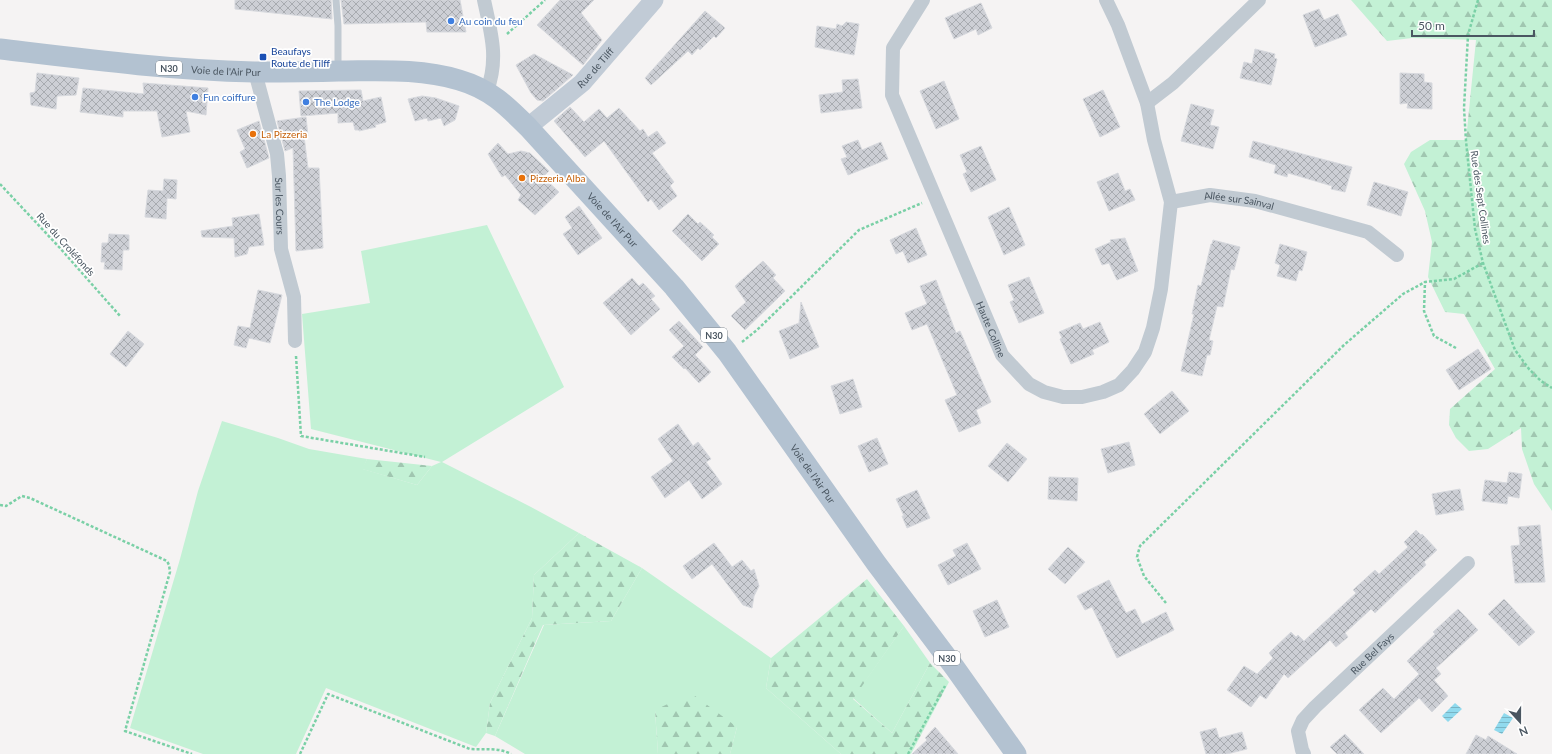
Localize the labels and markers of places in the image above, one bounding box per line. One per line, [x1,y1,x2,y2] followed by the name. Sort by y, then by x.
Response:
[459,15,523,27] place label: Au coin du feu
[446,16,456,26] marker: Au coin du feu
[271,45,330,69] place label: Beaufays Route de Tilff
[258,52,268,62] marker: Beaufays Route de Tilff
[203,91,256,103] place label: Fun coiffure
[190,92,200,102] marker: Fun coiffure
[314,96,360,108] place label: The Lodge
[301,97,311,107] marker: The Lodge
[261,128,307,140] place label: La Pizzeria
[248,129,258,139] marker: La Pizzeria
[530,172,586,184] place label: Pizzeria Alba
[517,173,527,183] marker: Pizzeria Alba

